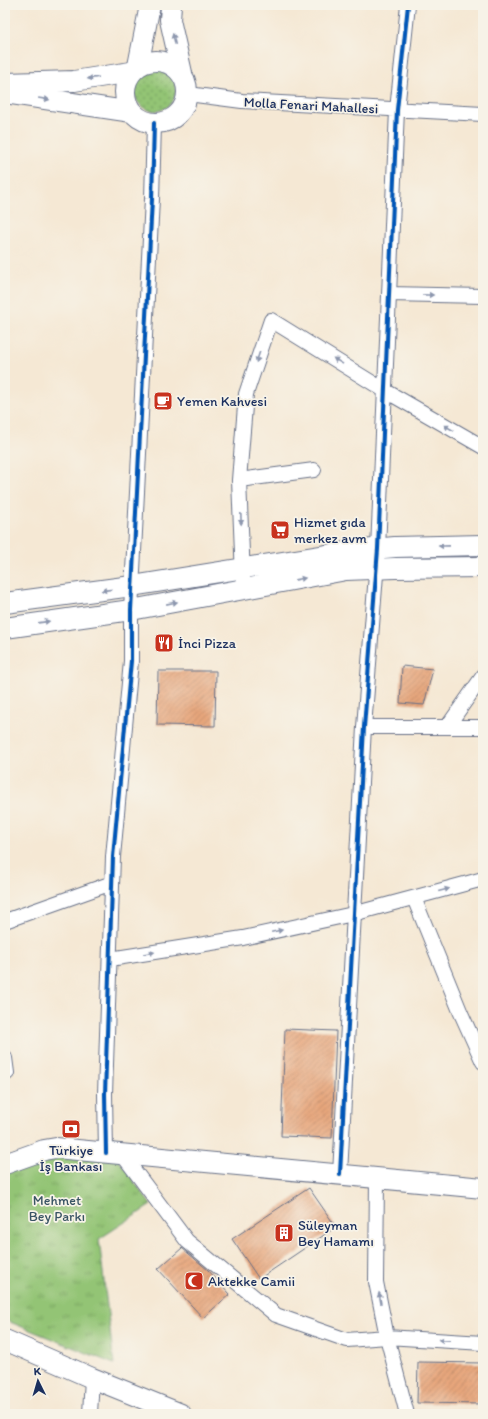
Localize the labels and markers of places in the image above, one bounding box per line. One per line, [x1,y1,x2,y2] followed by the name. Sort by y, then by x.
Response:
[152,390,174,412] cafe icon: Yemen Kahvesi
[177,393,267,410] place label: Yemen Kahvesi
[294,514,367,547] place label: Hizmet gıda merkez avm
[269,519,291,541] supermarket icon: Hizmet gıda merkez avm
[153,632,175,654] restaurant icon: İnci Pizza
[178,635,237,652] place label: İnci Pizza
[60,1118,82,1140] bank icon: Türkiye İş Bankası
[40,1142,102,1175] place label: Türkiye İş Bankası
[298,1217,374,1250] place label: Süleyman Bey Hamamı
[273,1222,295,1244] building icon: Süleyman Bey Hamamı
[183,1270,205,1292] mosque icon: Aktekke Camii
[208,1273,295,1290] place label: Aktekke Camii

